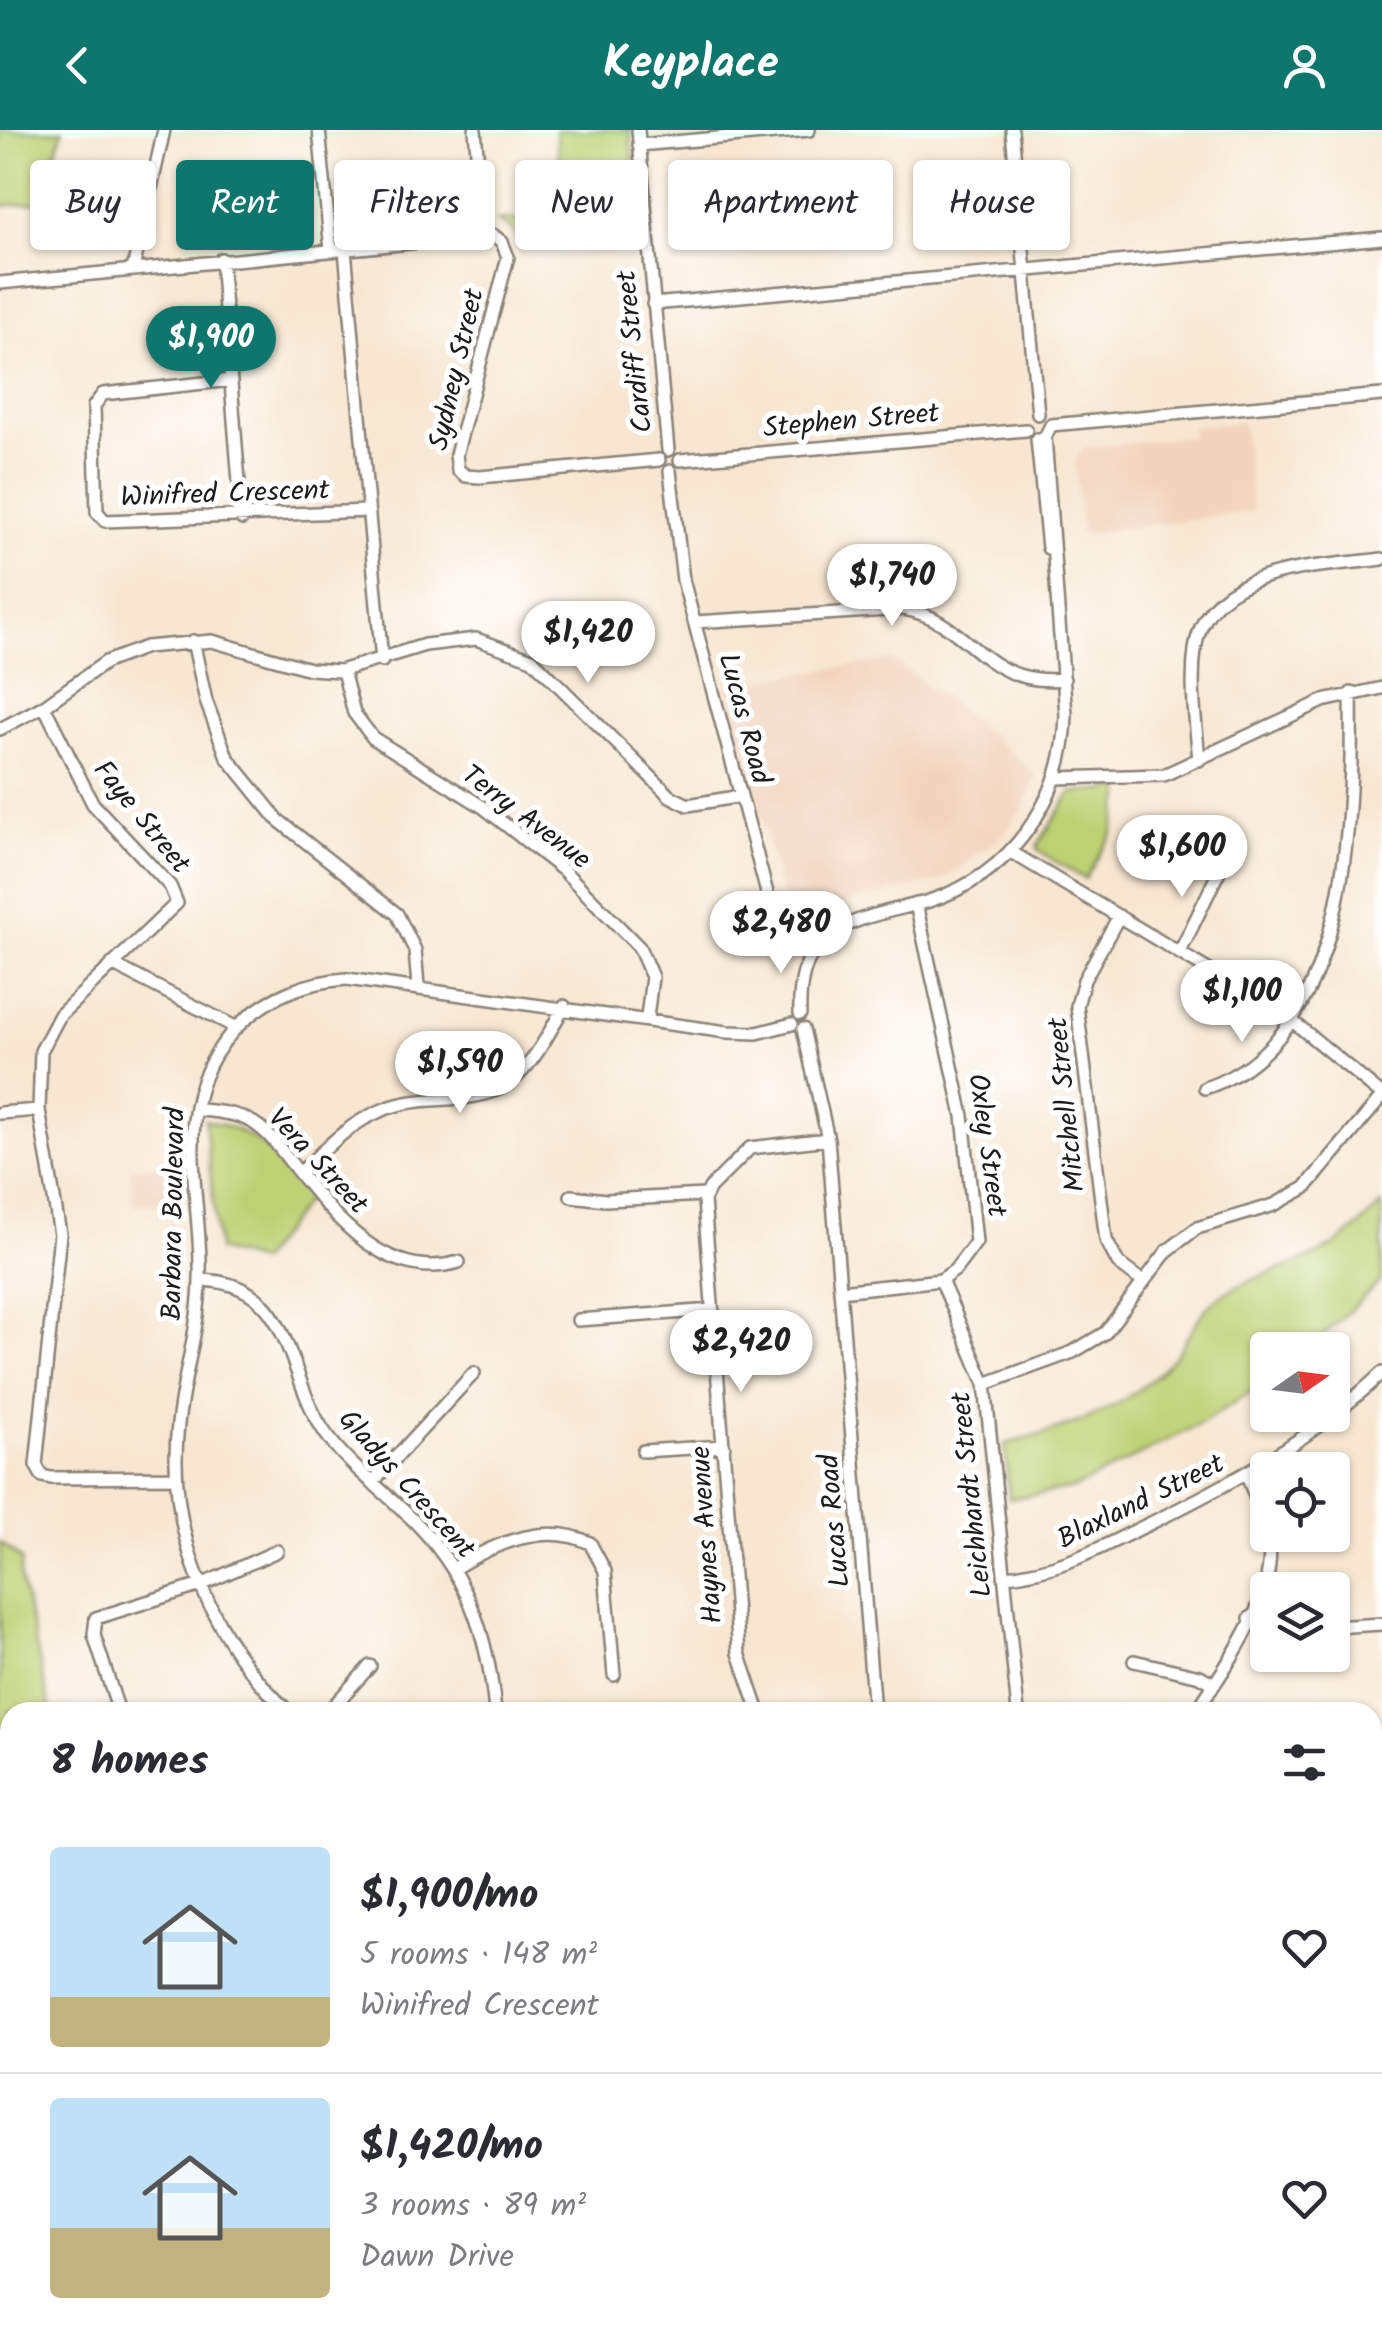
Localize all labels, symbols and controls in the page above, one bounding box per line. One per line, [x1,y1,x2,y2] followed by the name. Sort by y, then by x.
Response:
[603,29,779,101] text: Keyplace
[50,38,105,93] icon: back
[1277,38,1332,93] icon: person
[30,160,156,250] chip: Buy
[176,160,314,250] chip: Rent
[334,160,495,250] chip: Filters
[515,160,648,250] chip: New
[668,160,893,250] chip: Apartment
[913,160,1070,250] chip: House
[604,267,666,435] street label: Cardiff Street
[417,283,498,455] street label: Sydney Street
[130,306,292,391] pin: $1,900
[168,313,254,364] text: $1,900
[761,391,942,452] street label: Stephen Street
[120,468,332,521] street label: Winifred Crescent
[811,544,973,629] pin: $1,740
[849,551,935,602] text: $1,740
[507,601,669,686] pin: $1,420
[543,608,633,659] text: $1,420
[705,648,783,790] street label: Lucas Road
[81,751,202,885] street label: Faye Street
[451,754,600,882] street label: Terry Avenue
[1101,815,1263,900] pin: $1,600
[1138,822,1226,873] text: $1,600
[700,891,862,976] pin: $2,480
[732,898,830,949] text: $2,480
[1161,960,1323,1045] pin: $1,100
[1202,967,1282,1018] text: $1,100
[1036,1014,1099,1194] street label: Mitchell Street
[379,1031,541,1116] pin: $1,590
[417,1038,503,1089] text: $1,590
[954,1071,1019,1221] street label: Oxley Street
[256,1098,379,1226] street label: Vera Street
[150,1106,199,1321] street label: Barbara Boulevard
[660,1310,822,1395] pin: $2,420
[692,1317,790,1368] text: $2,420
[1250,1332,1350,1432] north arrow
[1250,1332,1350,1672] map controls
[939,1389,1006,1600] street label: Leichhardt Street
[326,1399,487,1571] street label: Gladys Crescent
[1050,1442,1233,1562] street label: Blaxland Street
[679,1444,736,1625] street label: Haynes Avenue
[807,1451,864,1589] street label: Lucas Road
[1250,1452,1350,1552] button: locate
[1250,1572,1350,1672] button: layers
[50,1729,208,1796] text: 8 homes
[1277,1735,1332,1790] icon: filters
[360,1863,538,1930] text: $1,900/mo
[130,1887,250,2007] icon: home
[1277,1920,1332,1975] icon: heart
[360,1930,597,1981] text: 5 rooms · 148 m²
[360,1981,599,2032] text: Winifred Crescent
[360,2114,543,2181] text: $1,420/mo
[130,2138,250,2258] icon: home
[1277,2171,1332,2226] icon: heart
[360,2181,586,2232] text: 3 rooms · 89 m²
[360,2232,514,2283] text: Dawn Drive

